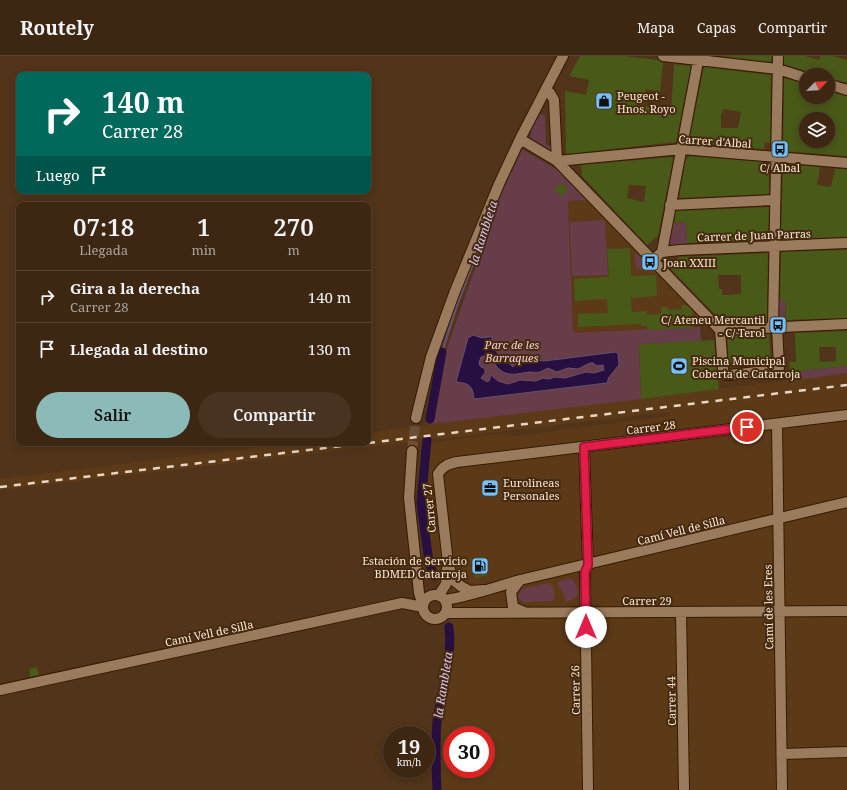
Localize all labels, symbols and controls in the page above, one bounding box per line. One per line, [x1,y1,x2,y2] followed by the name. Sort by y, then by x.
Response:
[20,15,94,41] text: Routely
[637,18,675,37] text: Mapa
[697,18,736,37] text: Capas
[758,18,827,37] text: Compartir
[799,68,835,104] north arrow
[799,68,835,148] map controls
[102,83,184,121] text: 140 m
[36,88,88,140] icon: right
[617,88,676,116] place label: Peugeot - Hnos. Royo
[594,91,614,111] shop icon: Peugeot - Hnos. Royo
[799,112,835,148] button: layers
[102,119,183,143] text: Carrer 28
[678,131,753,151] street label: Carrer d'Albal
[770,139,790,159] bus stop icon: C/ Albal
[760,160,801,175] place label: C/ Albal
[88,164,110,186] icon: arrive
[36,165,80,185] text: Luego
[465,198,501,268] water label: la Rambleta
[73,210,134,243] text: 07:18
[197,210,211,243] text: 1
[273,210,314,243] text: 270
[697,226,811,244] street label: Carrer de Juan Parras
[79,241,128,259] text: Llegada
[191,241,216,259] text: min
[287,241,300,259] text: m
[640,252,660,272] bus stop icon: Joan XXIII
[662,255,716,270] place label: Joan XXIII
[70,278,200,298] text: Gira a la derecha
[36,286,58,308] icon: right
[308,287,351,307] text: 140 m
[70,298,129,316] text: Carrer 28
[661,312,766,340] place label: C/ Ateneu Mercantil - C/ Terol
[768,315,788,335] bus stop icon: C/ Ateneu Mercantil - C/ Terol
[484,337,539,365] park label: Parc de les Barraques
[36,338,58,360] icon: arrive
[70,339,208,359] text: Llegada al destino
[308,339,351,359] text: 130 m
[692,353,801,381] place label: Piscina Municipal Coberta de Catarroja
[669,356,689,376] sports icon: Piscina Municipal Coberta de Catarroja
[36,392,190,438] button: Salir
[198,392,351,438] button: Compartir
[730,410,764,444] pin
[736,416,758,438] icon: arrive
[625,417,677,437] street label: Carrer 28
[503,475,560,503] place label: Eurolineas Personales
[480,478,500,498] office icon: Eurolineas Personales
[419,483,439,533] street label: Carrer 27
[635,512,727,548] street label: Camí Vell de Silla
[362,553,467,581] place label: Estación de Servicio BDMED Catarroja
[470,556,490,576] fuel station icon: Estación de Servicio BDMED Catarroja
[760,564,776,650] street label: Camí de les Eres
[622,593,672,608] street label: Carrer 29
[565,606,607,648] position arrow
[163,616,255,650] street label: Camí Vell de Silla
[429,651,457,719] water label: la Rambleta
[567,665,583,715] street label: Carrer 26
[663,676,679,726] street label: Carrer 44
[443,726,495,778] speed limit sign: 30
[398,733,420,760] text: 19
[397,755,421,769] text: km/h

